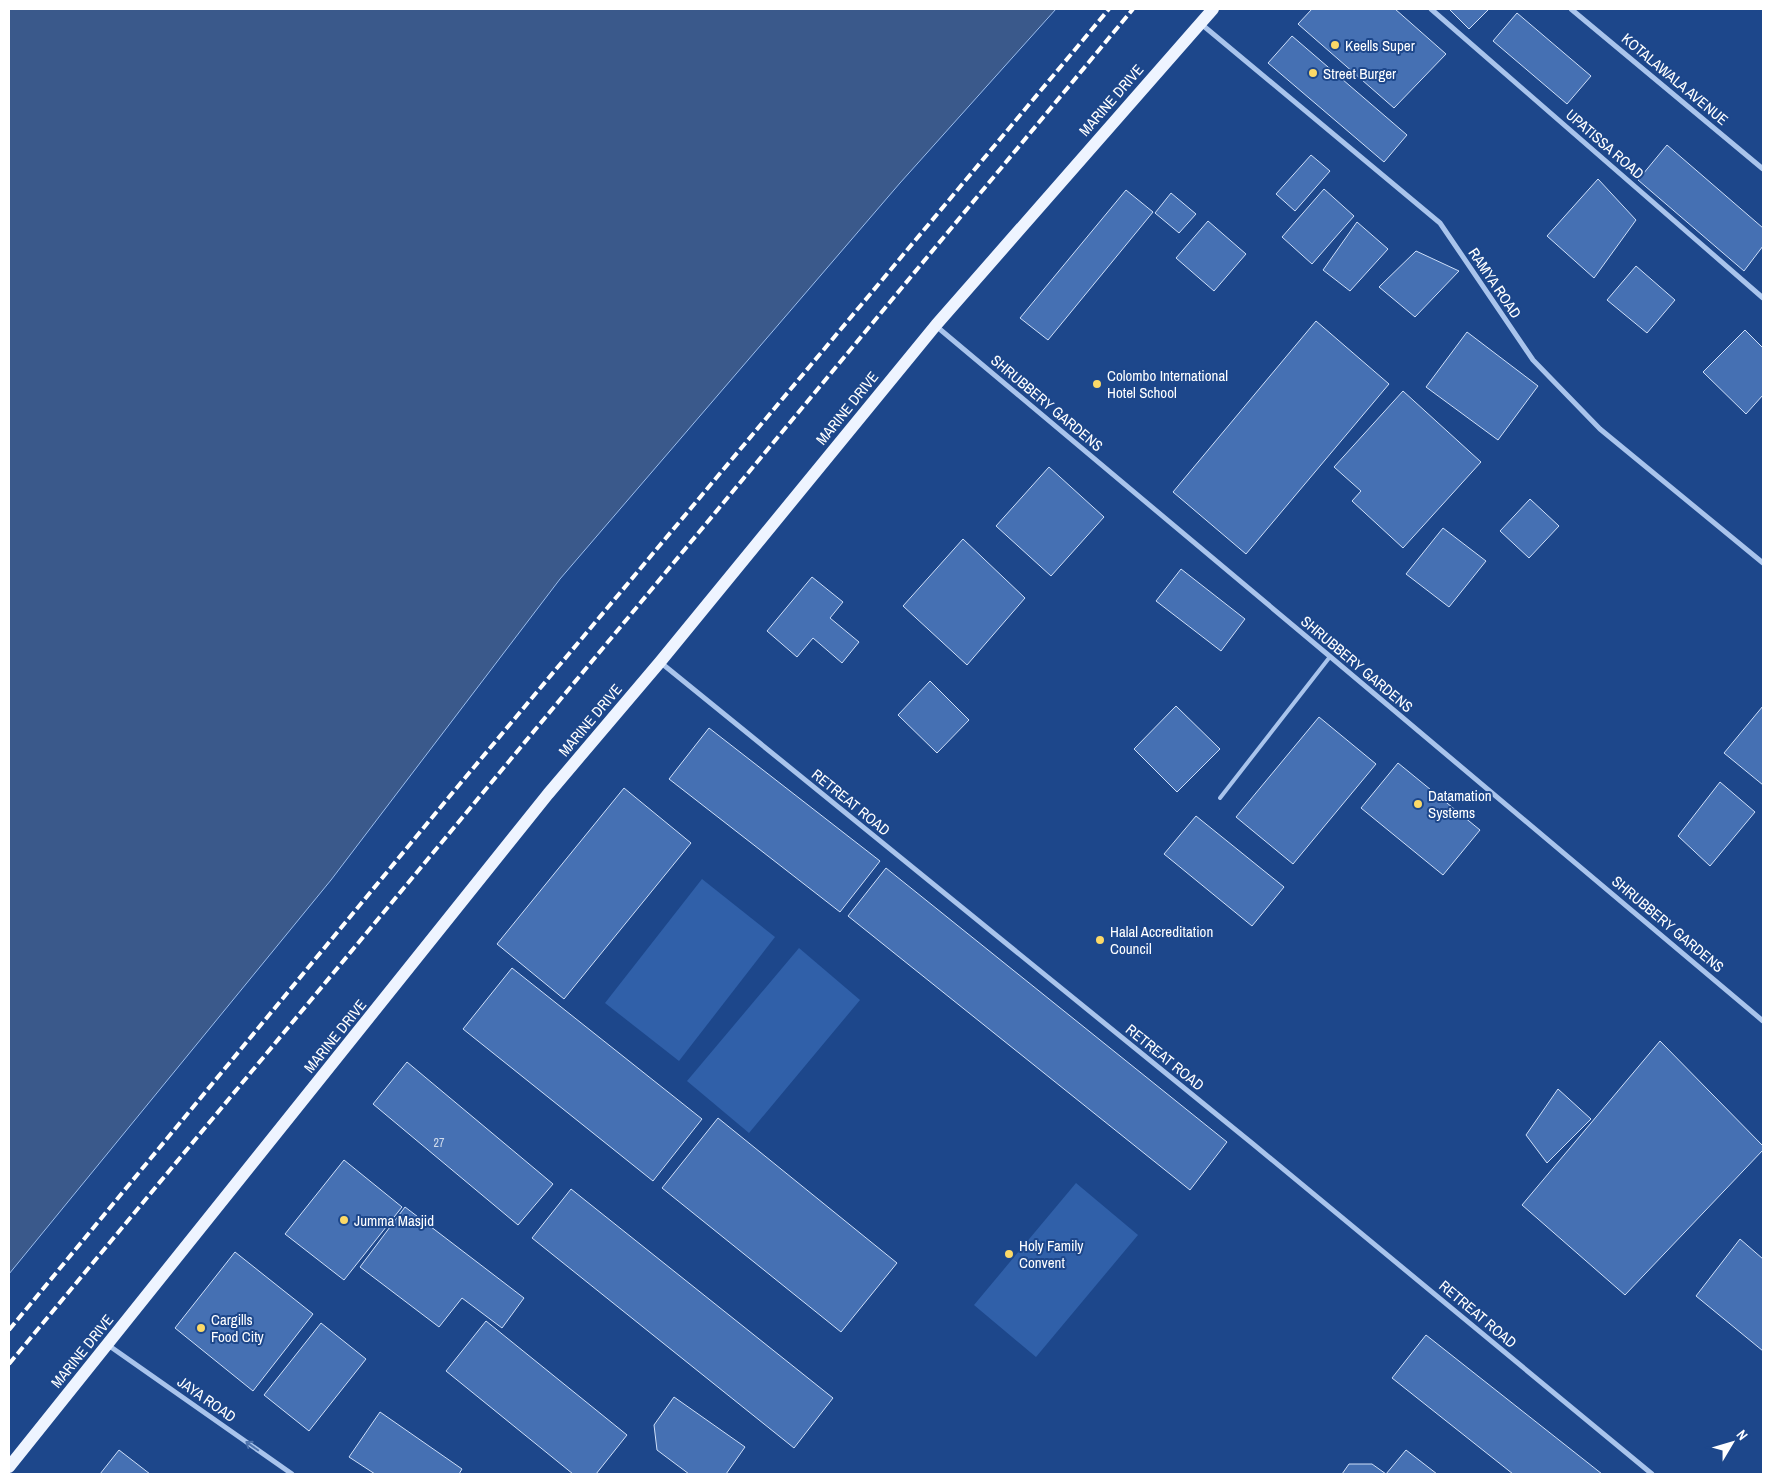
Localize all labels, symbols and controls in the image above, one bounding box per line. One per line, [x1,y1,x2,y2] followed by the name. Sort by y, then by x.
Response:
[1617,28,1733,130] street label: KOTALAWALA AVENUE
[1345,35,1415,56] place label: Keells Super
[1329,39,1341,51] marker: Keells Super
[1074,60,1148,140] street label: MARINE DRIVE
[1323,63,1396,84] place label: Street Burger
[1307,67,1319,79] marker: Street Burger
[1561,104,1649,184] street label: UPATISSA ROAD
[1464,244,1526,323] street label: RAMYA ROAD
[986,350,1108,456] street label: SHRUBBERY GARDENS
[1107,365,1228,403] place label: Colombo International Hotel School
[811,367,883,449] street label: MARINE DRIVE
[1091,378,1103,390] marker: Colombo International Hotel School
[1296,611,1418,717] street label: SHRUBBERY GARDENS
[553,679,627,761] street label: MARINE DRIVE
[807,764,895,840] street label: RETREAT ROAD
[1428,785,1492,823] place label: Datamation Systems
[1412,798,1424,810] marker: Datamation Systems
[1607,871,1729,977] street label: SHRUBBERY GARDENS
[1110,921,1213,959] place label: Halal Accreditation Council
[1094,934,1106,946] marker: Halal Accreditation Council
[299,995,371,1077] street label: MARINE DRIVE
[1121,1019,1209,1095] street label: RETREAT ROAD
[434,1135,445,1151] house number: 27
[354,1210,434,1231] place label: Jumma Masjid
[338,1214,350,1226] marker: Jumma Masjid
[1019,1235,1084,1273] place label: Holy Family Convent
[1003,1248,1015,1260] marker: Holy Family Convent
[1435,1275,1521,1353] street label: RETREAT ROAD
[211,1309,265,1347] place label: Cargills Food City
[46,1310,118,1392] street label: MARINE DRIVE
[195,1322,207,1334] marker: Cargills Food City
[173,1371,241,1427] street label: JAYA ROAD
[1707,1418,1757,1468] north arrow
[1733,1426,1752,1444] text: N
[245,1441,259,1451] one-way arrow

